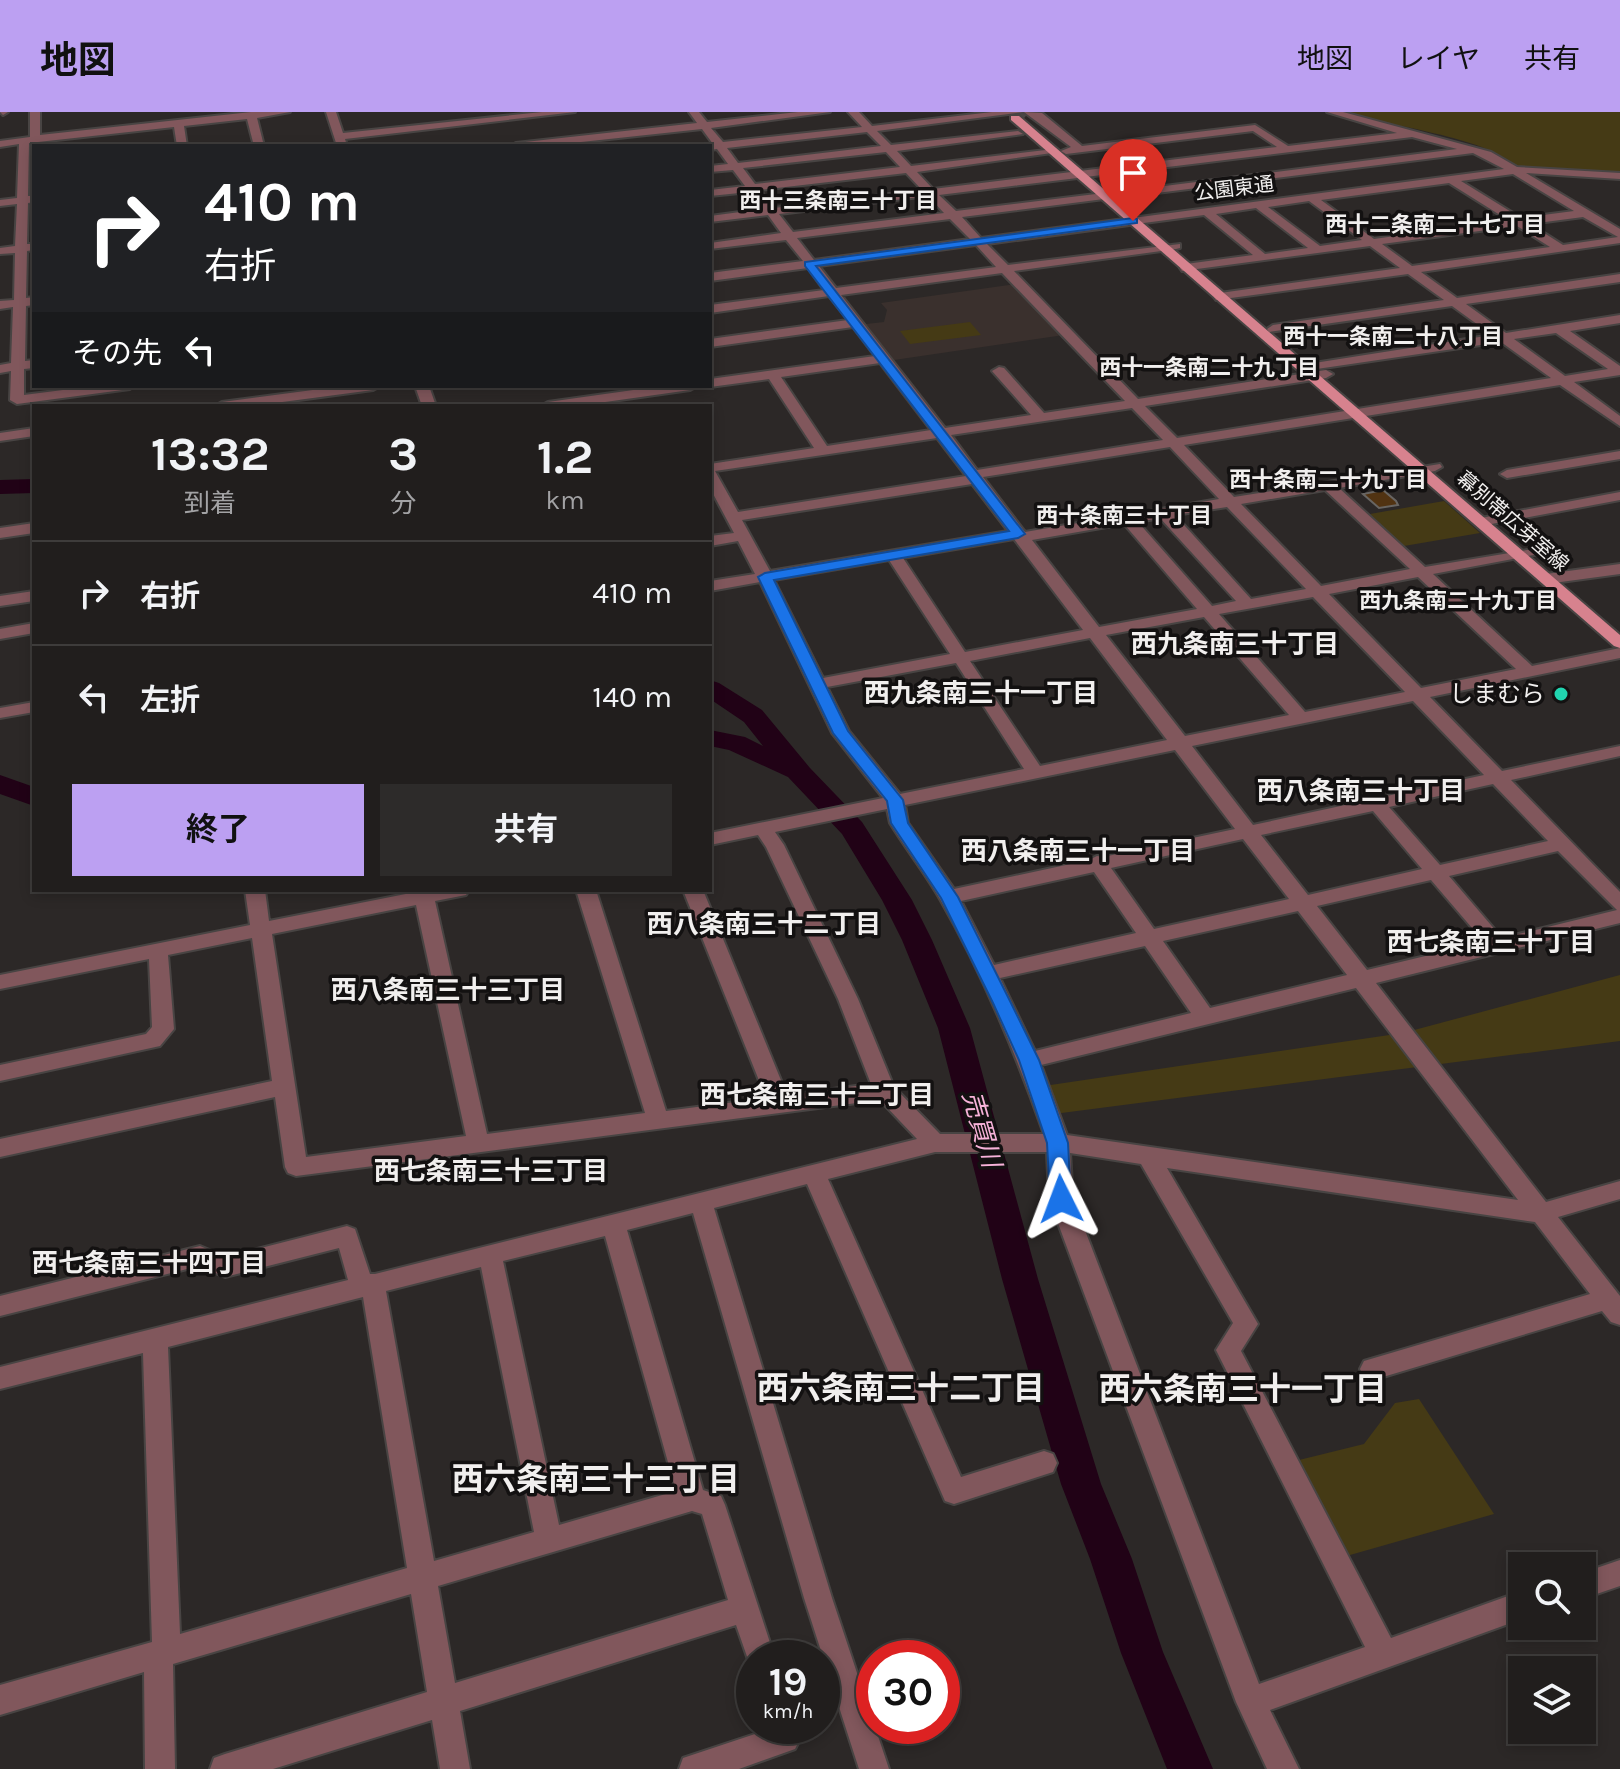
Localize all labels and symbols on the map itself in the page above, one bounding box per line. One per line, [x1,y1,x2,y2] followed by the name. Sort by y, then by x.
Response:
[1099,139,1167,221] pin
[1193,172,1275,205] street label: 公園東通
[739,188,937,214] district label: 西十三条南三十丁目
[1325,212,1545,238] district label: 西十二条南二十七丁目
[1283,324,1503,350] district label: 西十一条南二十八丁目
[1099,355,1319,381] district label: 西十一条南二十九丁目
[1229,467,1427,493] district label: 西十条南二十九丁目
[1452,467,1573,576] street label: 幕別帯広芽室線
[1036,503,1212,529] district label: 西十条南三十丁目
[1359,588,1557,614] district label: 西九条南二十九丁目
[1131,629,1339,660] district label: 西九条南三十丁目
[864,678,1098,709] district label: 西九条南三十一丁目
[1449,680,1545,708] place label: しまむら
[1552,685,1570,703] marker: しまむら
[1257,776,1465,807] district label: 西八条南三十丁目
[961,836,1195,867] district label: 西八条南三十一丁目
[647,909,881,940] district label: 西八条南三十二丁目
[1387,927,1595,958] district label: 西七条南三十丁目
[331,975,565,1006] district label: 西八条南三十三丁目
[700,1080,934,1111] district label: 西七条南三十二丁目
[956,1087,1008,1174] water label: 売買川
[374,1156,608,1187] district label: 西七条南三十三丁目
[1019,1157,1103,1241] position arrow
[32,1248,266,1279] district label: 西七条南三十四丁目
[757,1370,1045,1407] district label: 西六条南三十二丁目
[1099,1371,1387,1408] district label: 西六条南三十一丁目
[452,1461,740,1498] district label: 西六条南三十三丁目
[856,1640,960,1744] speed limit sign: 30

